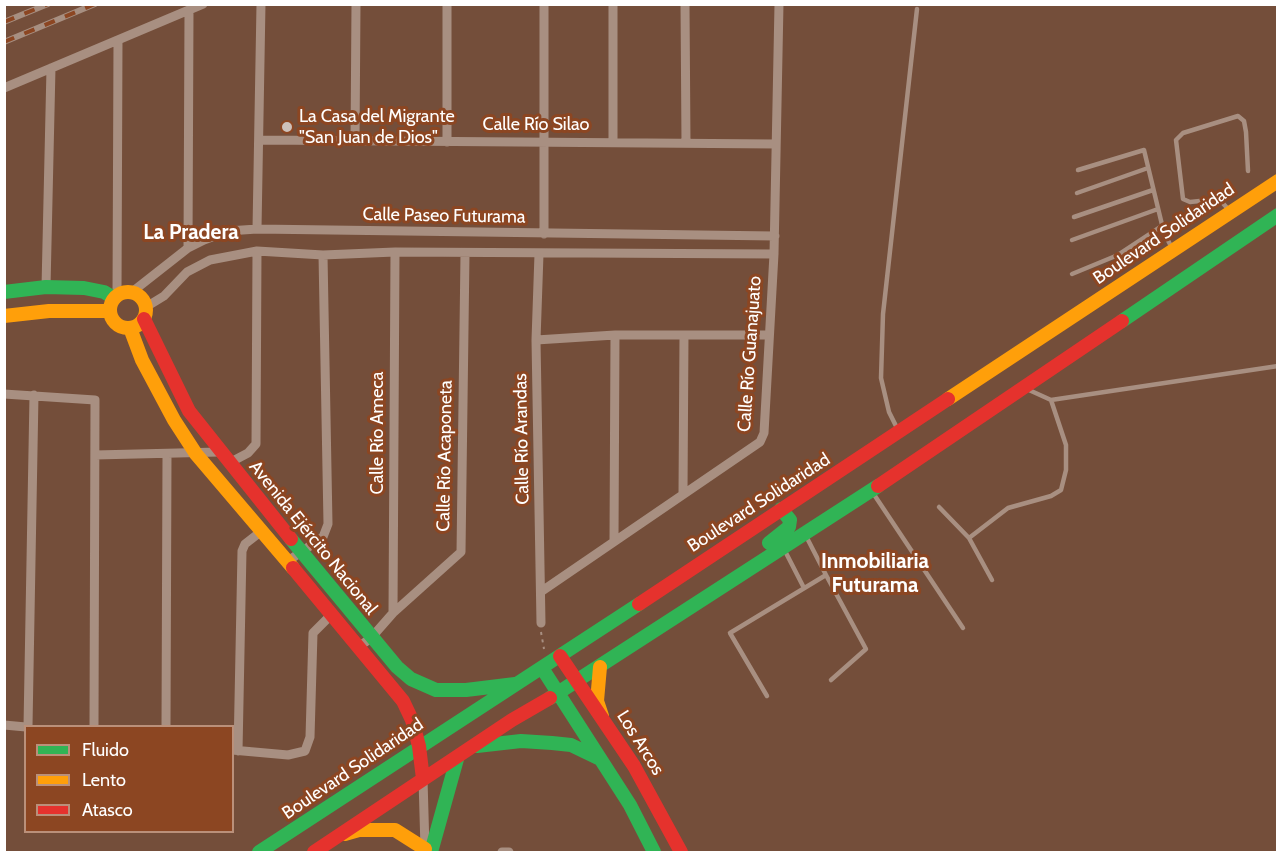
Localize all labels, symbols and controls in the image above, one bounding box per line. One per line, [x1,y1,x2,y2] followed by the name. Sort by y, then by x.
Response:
[299,106,455,148] place label: La Casa del Migrante "San Juan de Dios"
[483,114,589,136] street label: Calle Río Silao
[280,120,294,134] marker: La Casa del Migrante "San Juan de Dios"
[1089,179,1239,289] street label: Boulevard Solidaridad
[362,204,526,228] street label: Calle Paseo Futurama
[143,220,239,246] district label: La Pradera
[734,275,766,433] street label: Calle Río Guanajuato
[367,372,389,494] street label: Calle Río Ameca
[510,373,534,505] street label: Calle Río Arandas
[433,380,457,532] street label: Calle Río Acaponeta
[684,449,834,557] street label: Boulevard Solidaridad
[244,457,382,619] street label: Avenida Ejército Nacional
[821,549,929,599] district label: Inmobiliaria Futurama
[612,707,668,779] street label: Los Arcos
[278,714,428,824] street label: Boulevard Solidaridad
[24,725,234,833] legend
[82,739,129,761] text: Fluido
[82,769,126,791] text: Lento
[82,799,133,821] text: Atasco

